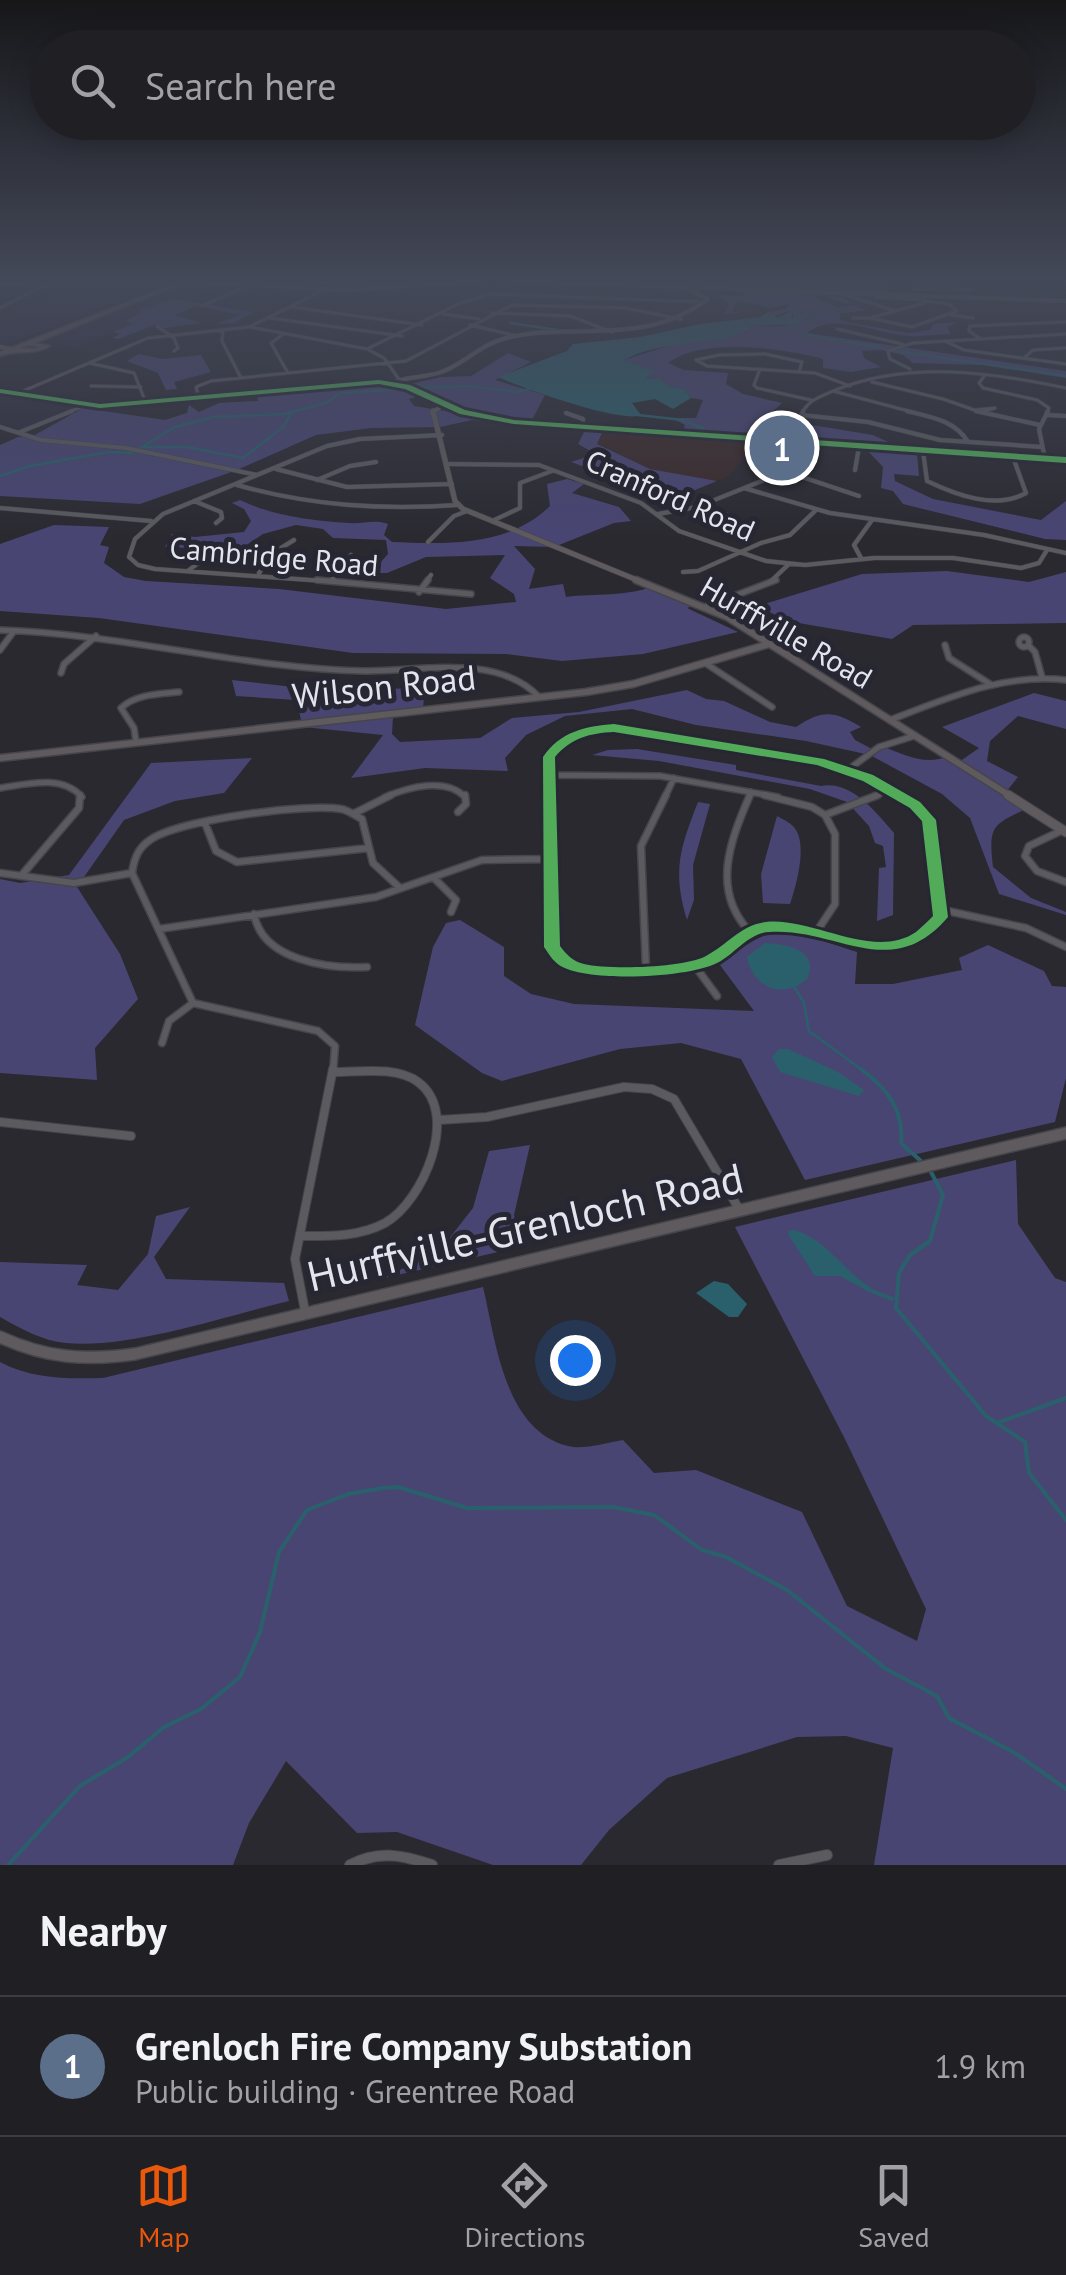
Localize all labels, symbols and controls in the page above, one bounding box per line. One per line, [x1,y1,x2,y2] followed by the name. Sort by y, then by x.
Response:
[30,30,1036,140] search box
[65,58,120,113] icon: search
[145,61,337,110] text: Search here
[750,410,814,486] pin: 1
[580,440,761,549] street label: Cranford Road
[168,527,380,584] street label: Cambridge Road
[694,567,880,697] street label: Hurffville Road
[290,653,478,719] street label: Wilson Road
[302,1150,748,1303] street label: Hurffville-Grenloch Road
[550,1335,601,1386] your location
[40,1903,167,1958] text: Nearby
[135,2021,692,2070] text: Grenloch Fire Company Substation
[63,2045,82,2087] text: 1
[934,2045,1026,2087] text: 1.9 km
[135,2070,575,2112] text: Public building · Greentree Road
[136,2158,191,2255] tab: Map
[464,2158,585,2255] tab: Directions
[858,2158,930,2255] tab: Saved

